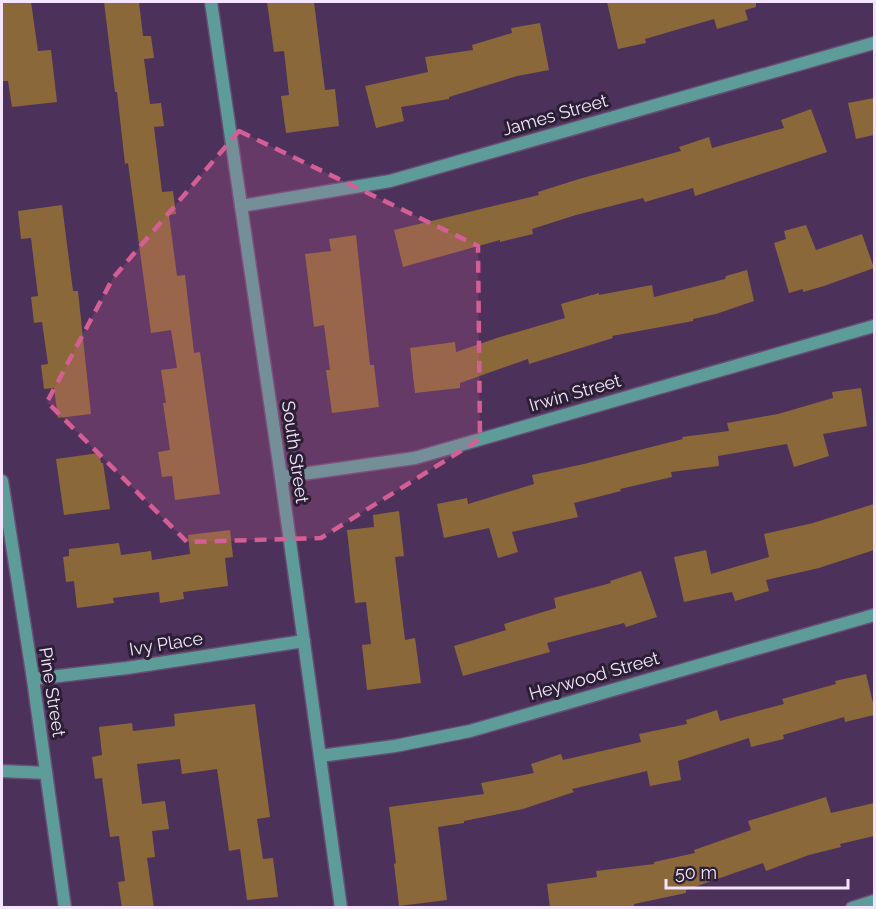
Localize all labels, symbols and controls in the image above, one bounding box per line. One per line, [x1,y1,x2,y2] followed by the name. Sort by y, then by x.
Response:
[500,89,610,140] street label: James Street
[527,369,623,416] street label: Irwin Street
[278,399,313,505] street label: South Street
[128,627,205,660] street label: Ivy Place
[35,646,70,738] street label: Pine Street
[526,647,661,704] street label: Heywood Street
[666,852,848,890] scale bar
[675,862,717,883] text: 50 m

